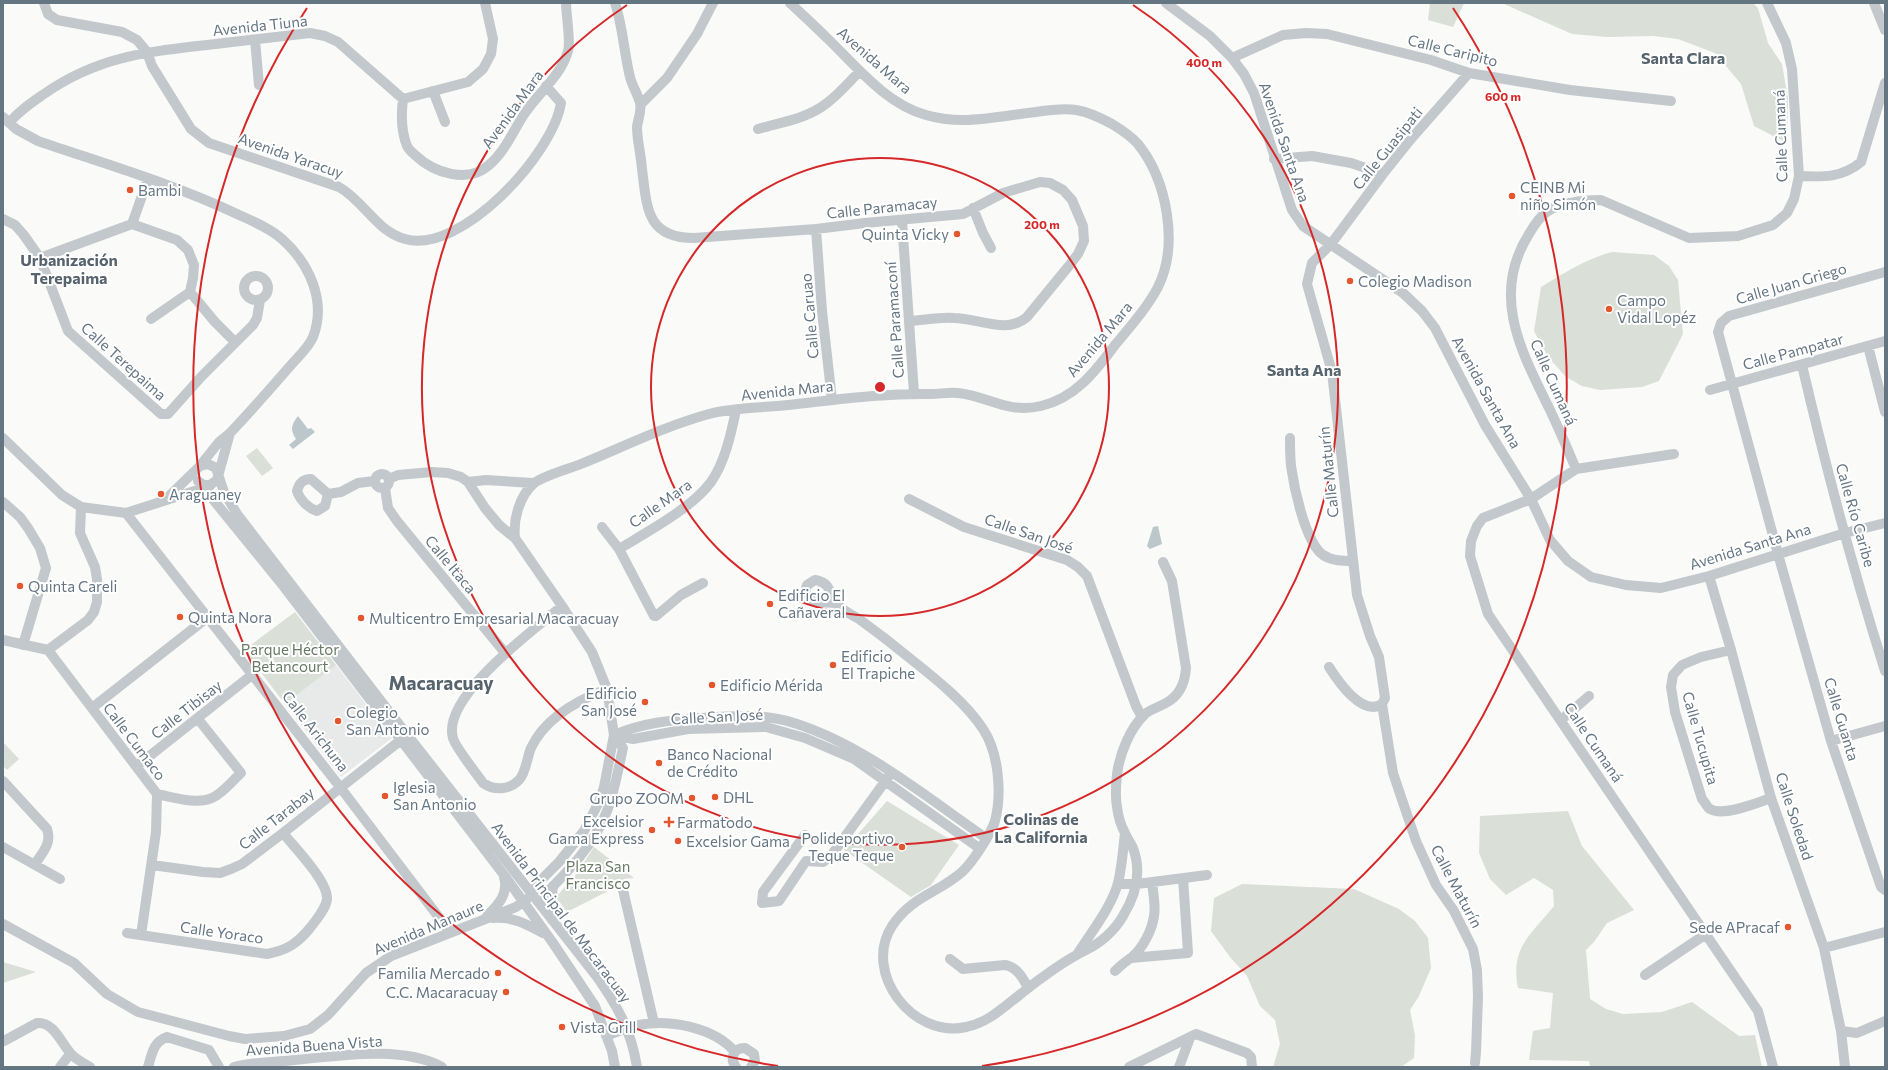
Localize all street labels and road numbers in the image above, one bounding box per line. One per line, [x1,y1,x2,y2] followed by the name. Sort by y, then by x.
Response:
[212,11,308,39] street label: Avenida Tiuna
[834,23,916,97] street label: Avenida Mara
[1406,30,1500,70] street label: Calle Caripito
[477,66,547,152] street label: Avenida Mara
[1256,80,1314,204] street label: Avenida Santa Ana
[1769,89,1791,183] street label: Calle Cumaná
[1348,103,1426,193] street label: Calle Guasipati
[236,129,346,182] street label: Avenida Yaracuy
[826,192,938,222] street label: Calle Paramacay
[1734,259,1848,307] street label: Calle Juan Griego
[881,260,907,379] street label: Calle Paramaconí
[796,272,822,360] street label: Calle Caruao
[1062,298,1136,380] street label: Avenida Mara
[78,318,170,404] street label: Calle Terepaima
[1741,329,1845,373] street label: Calle Pampatar
[1449,333,1525,451] street label: Avenida Santa Ana
[1527,336,1581,428] street label: Calle Cumaná
[740,376,834,404] street label: Avenida Mara
[1314,426,1342,518] street label: Calle Maturín
[1833,461,1879,569] street label: Calle Río Caribe
[625,475,695,531] street label: Calle Mara
[982,509,1076,557] street label: Calle San José
[1687,519,1813,573] street label: Avenida Santa Ana
[422,531,480,597] street label: Calle Itaca
[1821,675,1863,763] street label: Calle Guanta
[147,676,225,742] street label: Calle Tibisay
[279,687,353,775] street label: Calle Arichuna
[1679,689,1723,787] street label: Calle Tucupita
[100,699,170,783] street label: Calle Cumaco
[1561,699,1627,785] street label: Calle Cumaná
[670,705,764,727] street label: Calle San José
[1772,770,1818,862] street label: Calle Soledad
[235,783,317,853] street label: Calle Tarabay
[488,818,636,1006] street label: Avenida Principal de Macaracuay
[1428,841,1486,931] street label: Calle Maturín
[370,896,486,958] street label: Avenida Manaure
[179,917,265,947] street label: Calle Yoraco
[245,1031,383,1059] street label: Avenida Buena Vista

